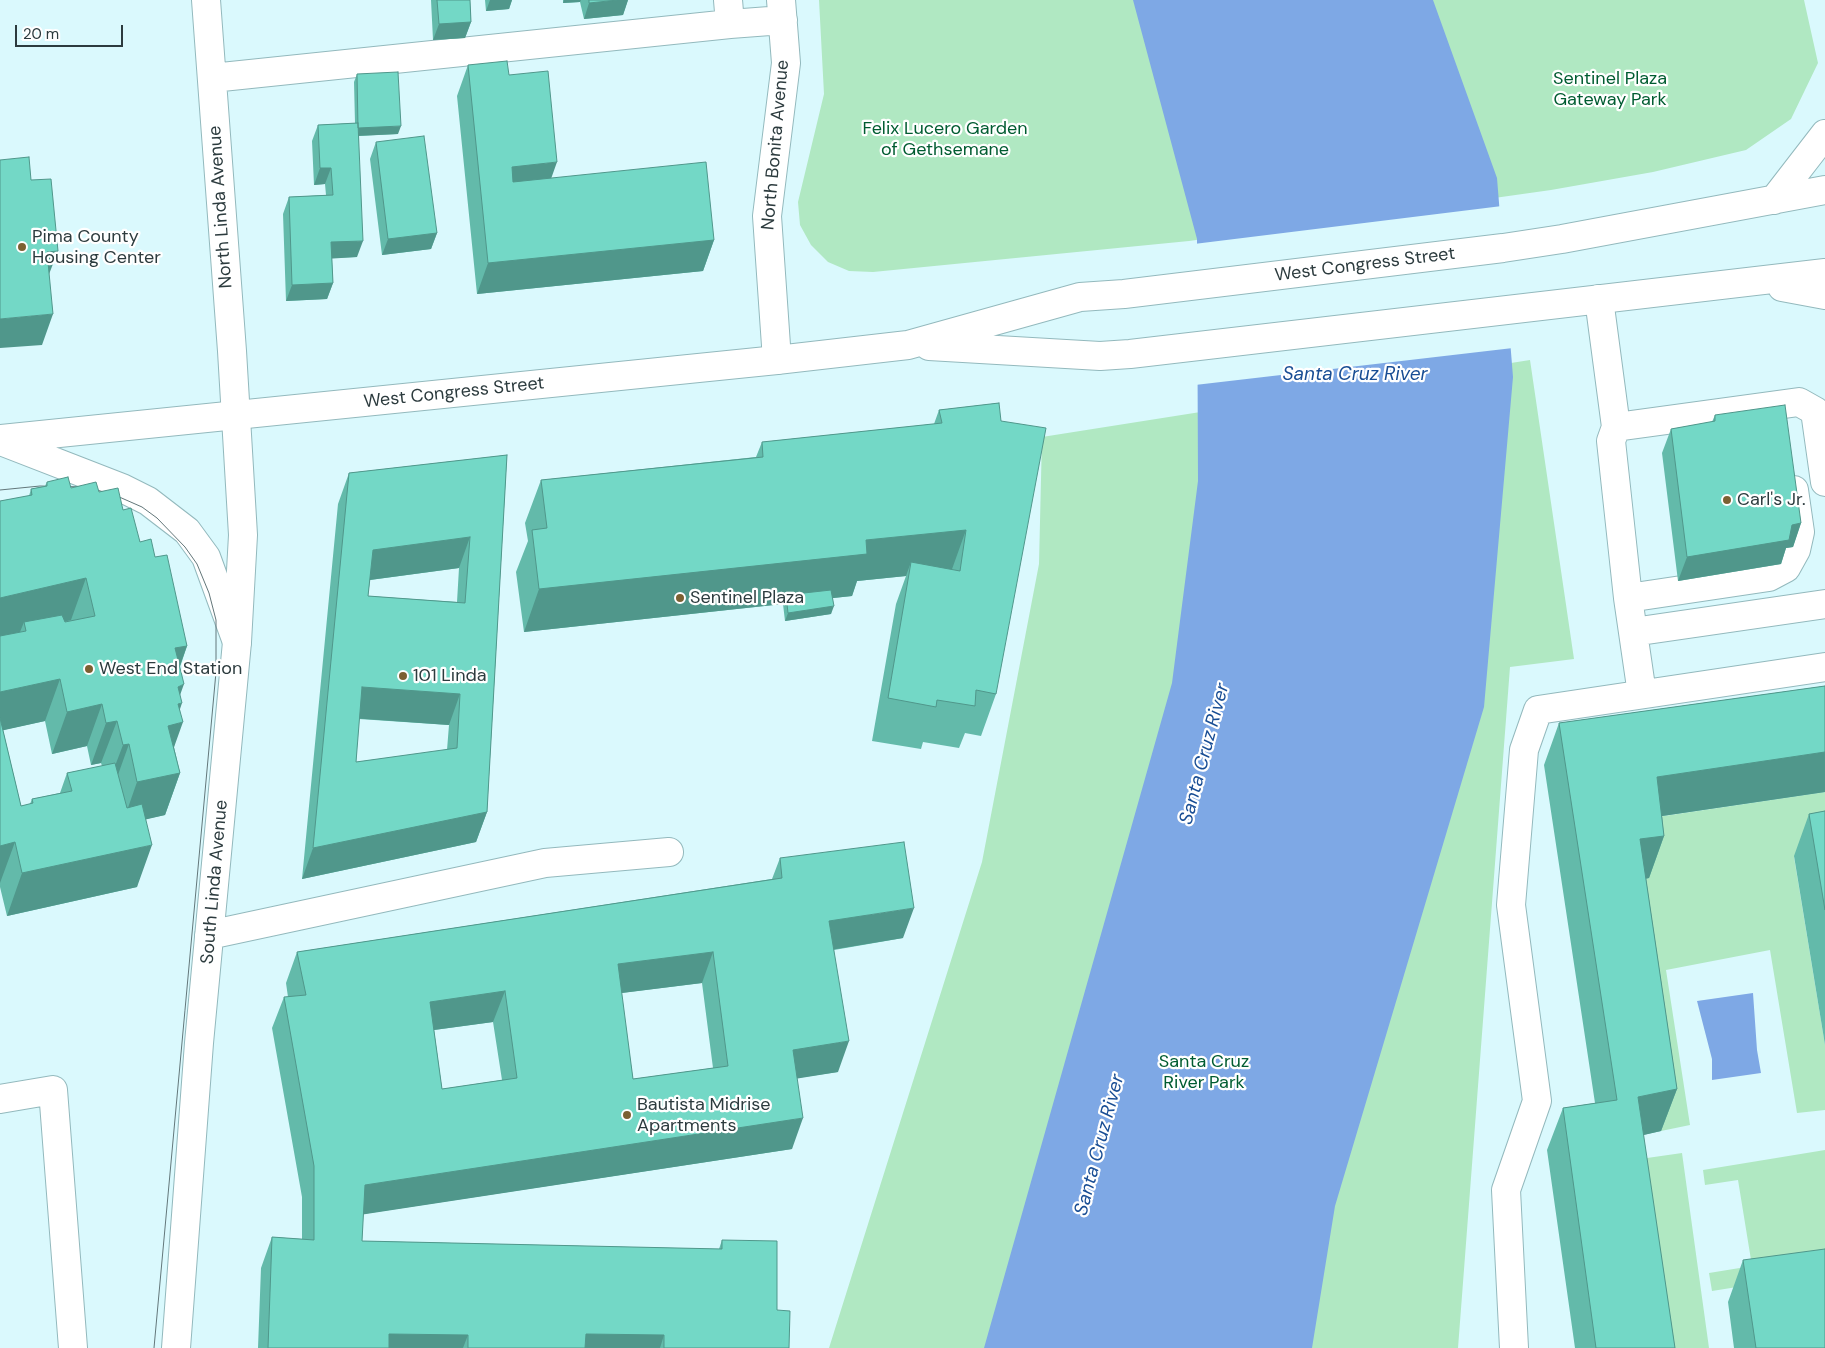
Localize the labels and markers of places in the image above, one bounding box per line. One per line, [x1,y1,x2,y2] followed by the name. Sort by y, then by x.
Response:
[32,226,161,268] place label: Pima County Housing Center
[16,241,28,253] marker: Pima County Housing Center
[1737,489,1806,511] place label: Carl's Jr.
[1721,494,1733,506] marker: Carl's Jr.
[690,587,804,609] place label: Sentinel Plaza
[674,592,686,604] marker: Sentinel Plaza
[99,658,242,680] place label: West End Station
[83,663,95,675] marker: West End Station
[413,665,487,687] place label: 101 Linda
[397,670,409,682] marker: 101 Linda
[637,1094,771,1136] place label: Bautista Midrise Apartments
[621,1109,633,1121] marker: Bautista Midrise Apartments

